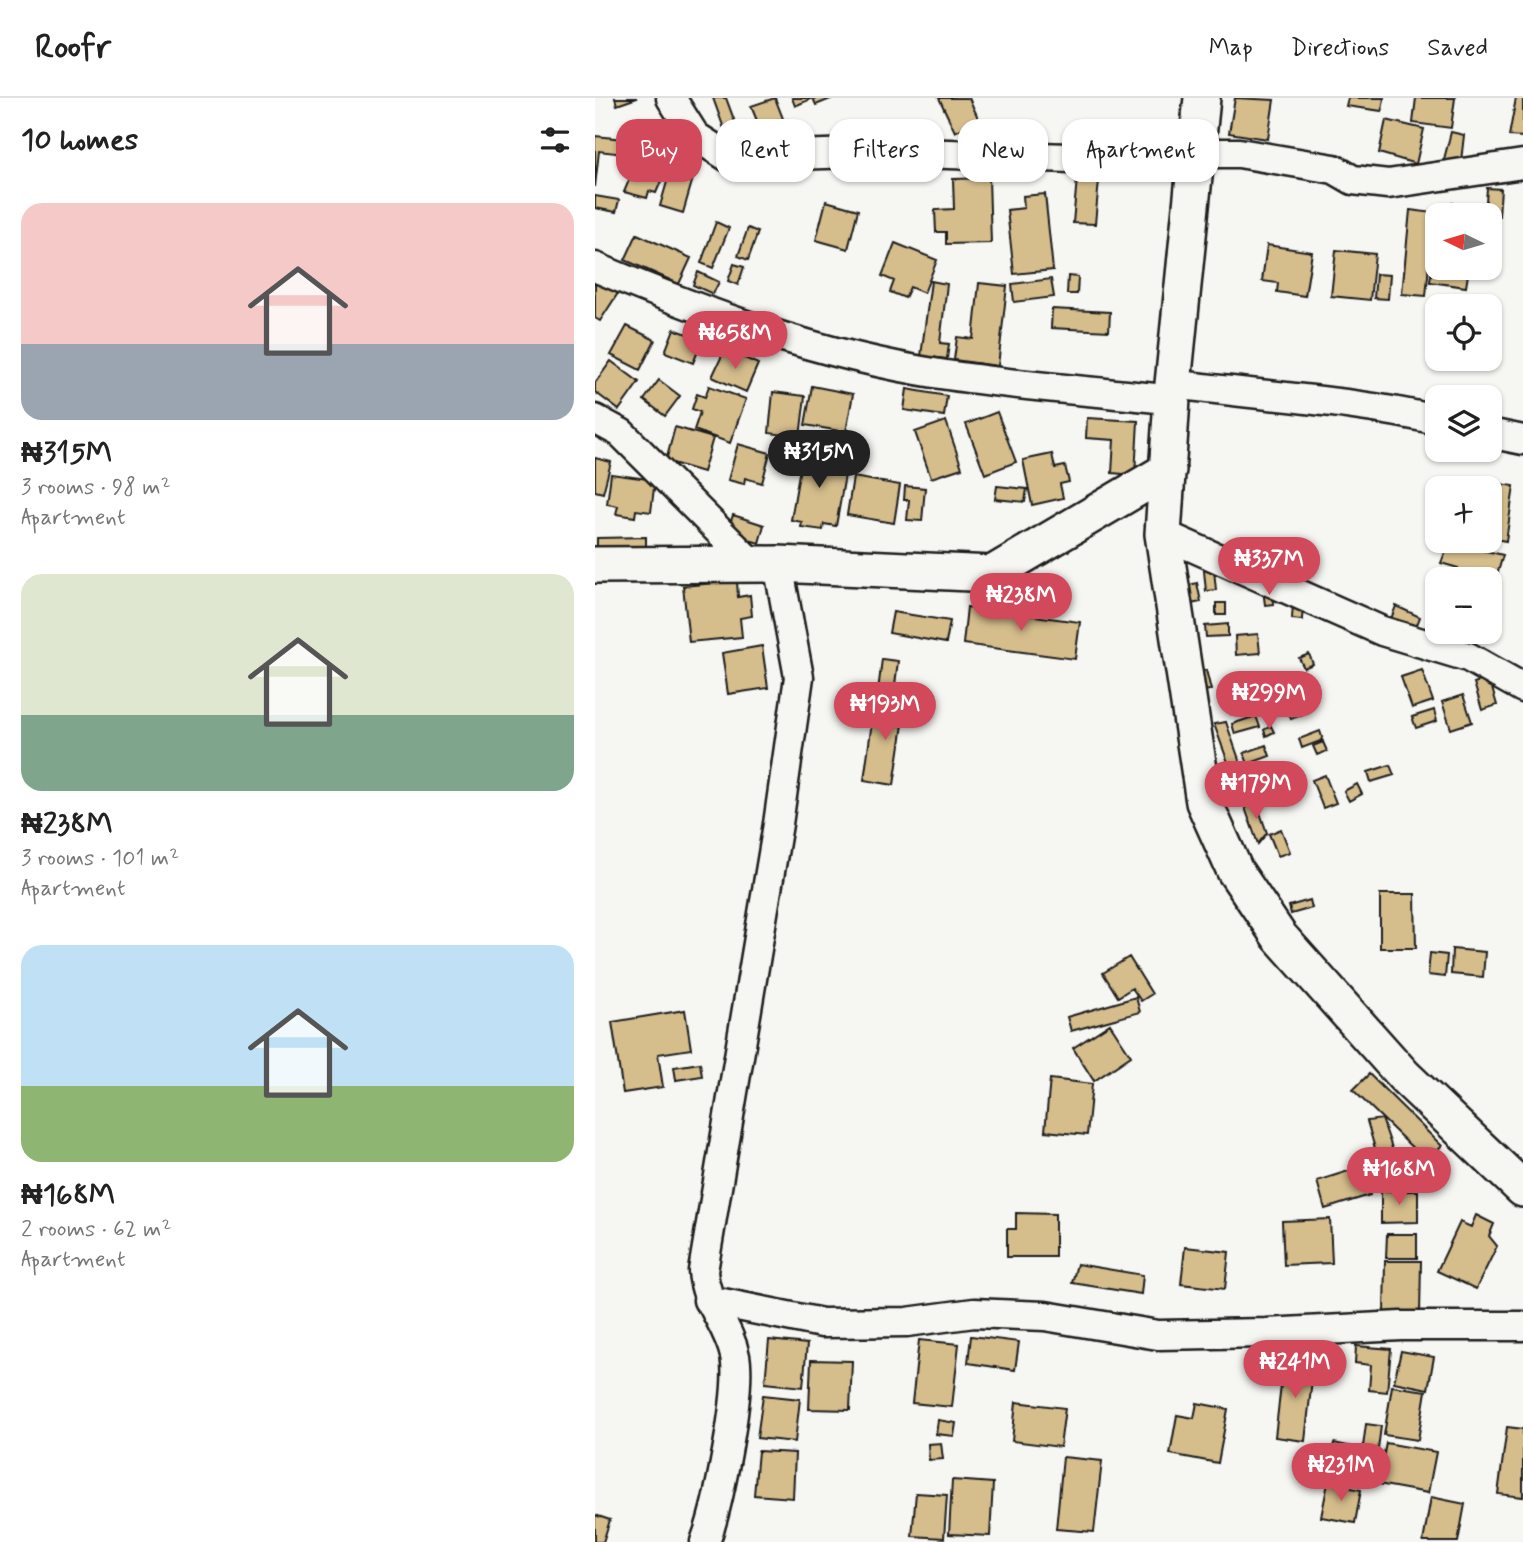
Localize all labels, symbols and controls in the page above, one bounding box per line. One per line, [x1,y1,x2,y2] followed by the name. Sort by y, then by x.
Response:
[35,26,111,70] text: Roofr
[1209,33,1253,64] text: Map
[1291,33,1389,64] text: Directions
[1427,33,1488,64] text: Saved
[616,119,702,182] chip: Buy
[716,119,815,182] chip: Rent
[829,119,944,182] chip: Filters
[958,119,1048,182] chip: New
[1062,119,1219,182] chip: Apartment
[21,121,138,160] text: 10 homes
[536,121,574,159] icon: filters
[1425,203,1501,280] north arrow
[1425,203,1502,644] map controls
[235,248,361,374] icon: home
[1425,294,1502,371] button: locate
[686,312,784,371] pin: ₦658M
[698,319,772,349] text: ₦658M
[1425,385,1502,462] button: layers
[770,430,868,490] pin: ₦315M
[21,434,112,473] text: ₦315M
[784,438,854,468] text: ₦315M
[21,473,171,503] text: 3 rooms · 98 m²
[1425,476,1502,553] button: +
[21,503,126,533] text: Apartment
[1220,538,1318,597] pin: ₦337M
[1234,545,1304,575] text: ₦337M
[1425,567,1502,644] button: −
[972,574,1070,633] pin: ₦238M
[986,581,1056,611] text: ₦238M
[235,619,361,745] icon: home
[1220,672,1318,731] pin: ₦299M
[1232,679,1306,709] text: ₦299M
[836,682,934,742] pin: ₦193M
[850,690,920,720] text: ₦193M
[1207,762,1305,821] pin: ₦179M
[1221,769,1291,799] text: ₦179M
[21,805,113,844] text: ₦238M
[21,844,179,874] text: 3 rooms · 101 m²
[21,874,126,904] text: Apartment
[235,990,361,1116] icon: home
[1350,1148,1448,1207] pin: ₦168M
[1363,1155,1435,1185] text: ₦168M
[21,1176,115,1215] text: ₦168M
[21,1215,172,1245] text: 2 rooms · 62 m²
[21,1245,126,1275] text: Apartment
[1246,1340,1344,1400] pin: ₦241M
[1260,1348,1330,1378] text: ₦241M
[1292,1444,1390,1503] pin: ₦231M
[1308,1451,1374,1481] text: ₦231M

